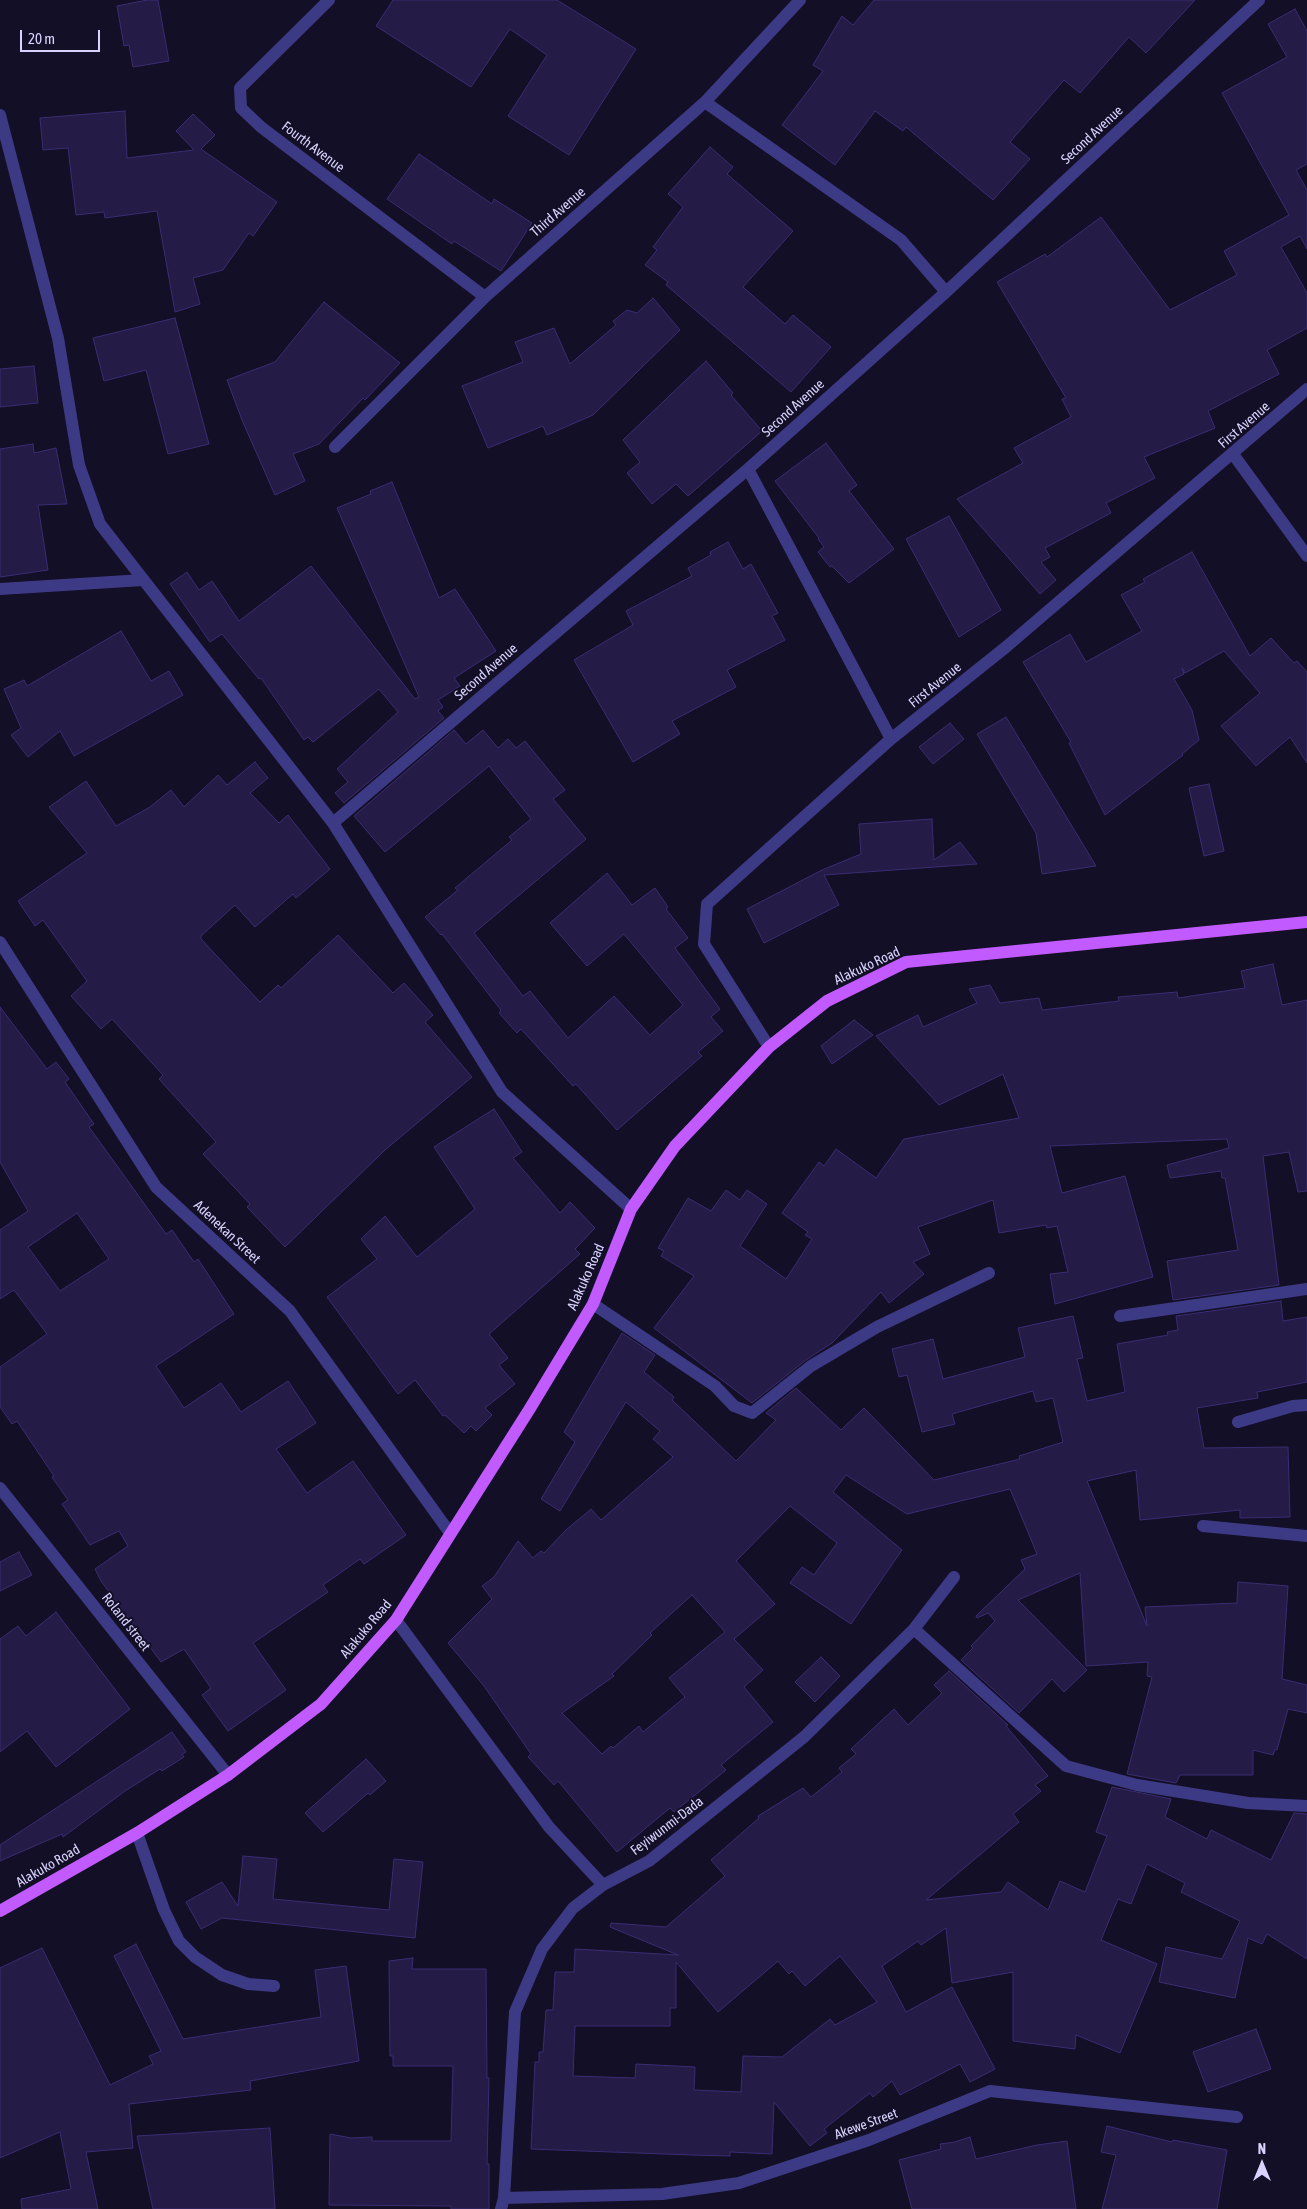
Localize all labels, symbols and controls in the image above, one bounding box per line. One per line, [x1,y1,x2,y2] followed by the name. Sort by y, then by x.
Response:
[22,20,102,52] scale bar
[28,30,55,47] text: 20 m
[1058,102,1126,168] street label: Second Avenue
[278,118,348,176] street label: Fourth Avenue
[527,184,589,240] street label: Third Avenue
[758,376,828,440] street label: Second Avenue
[1215,398,1273,452] street label: First Avenue
[451,640,521,704] street label: Second Avenue
[905,659,965,711] street label: First Avenue
[831,943,903,989] street label: Alakuko Road
[190,1197,264,1267] street label: Adenekan Street
[564,1241,608,1313] street label: Alakuko Road
[98,1590,154,1654] street label: Roland street
[337,1596,395,1662] street label: Alakuko Road
[627,1793,707,1859] street label: Feyiwunmi-Dada
[13,1841,83,1891] street label: Alakuko Road
[832,2105,900,2143] street label: Akewe Street
[1237,2139,1287,2189] north arrow
[1258,2141,1266,2157] text: N

